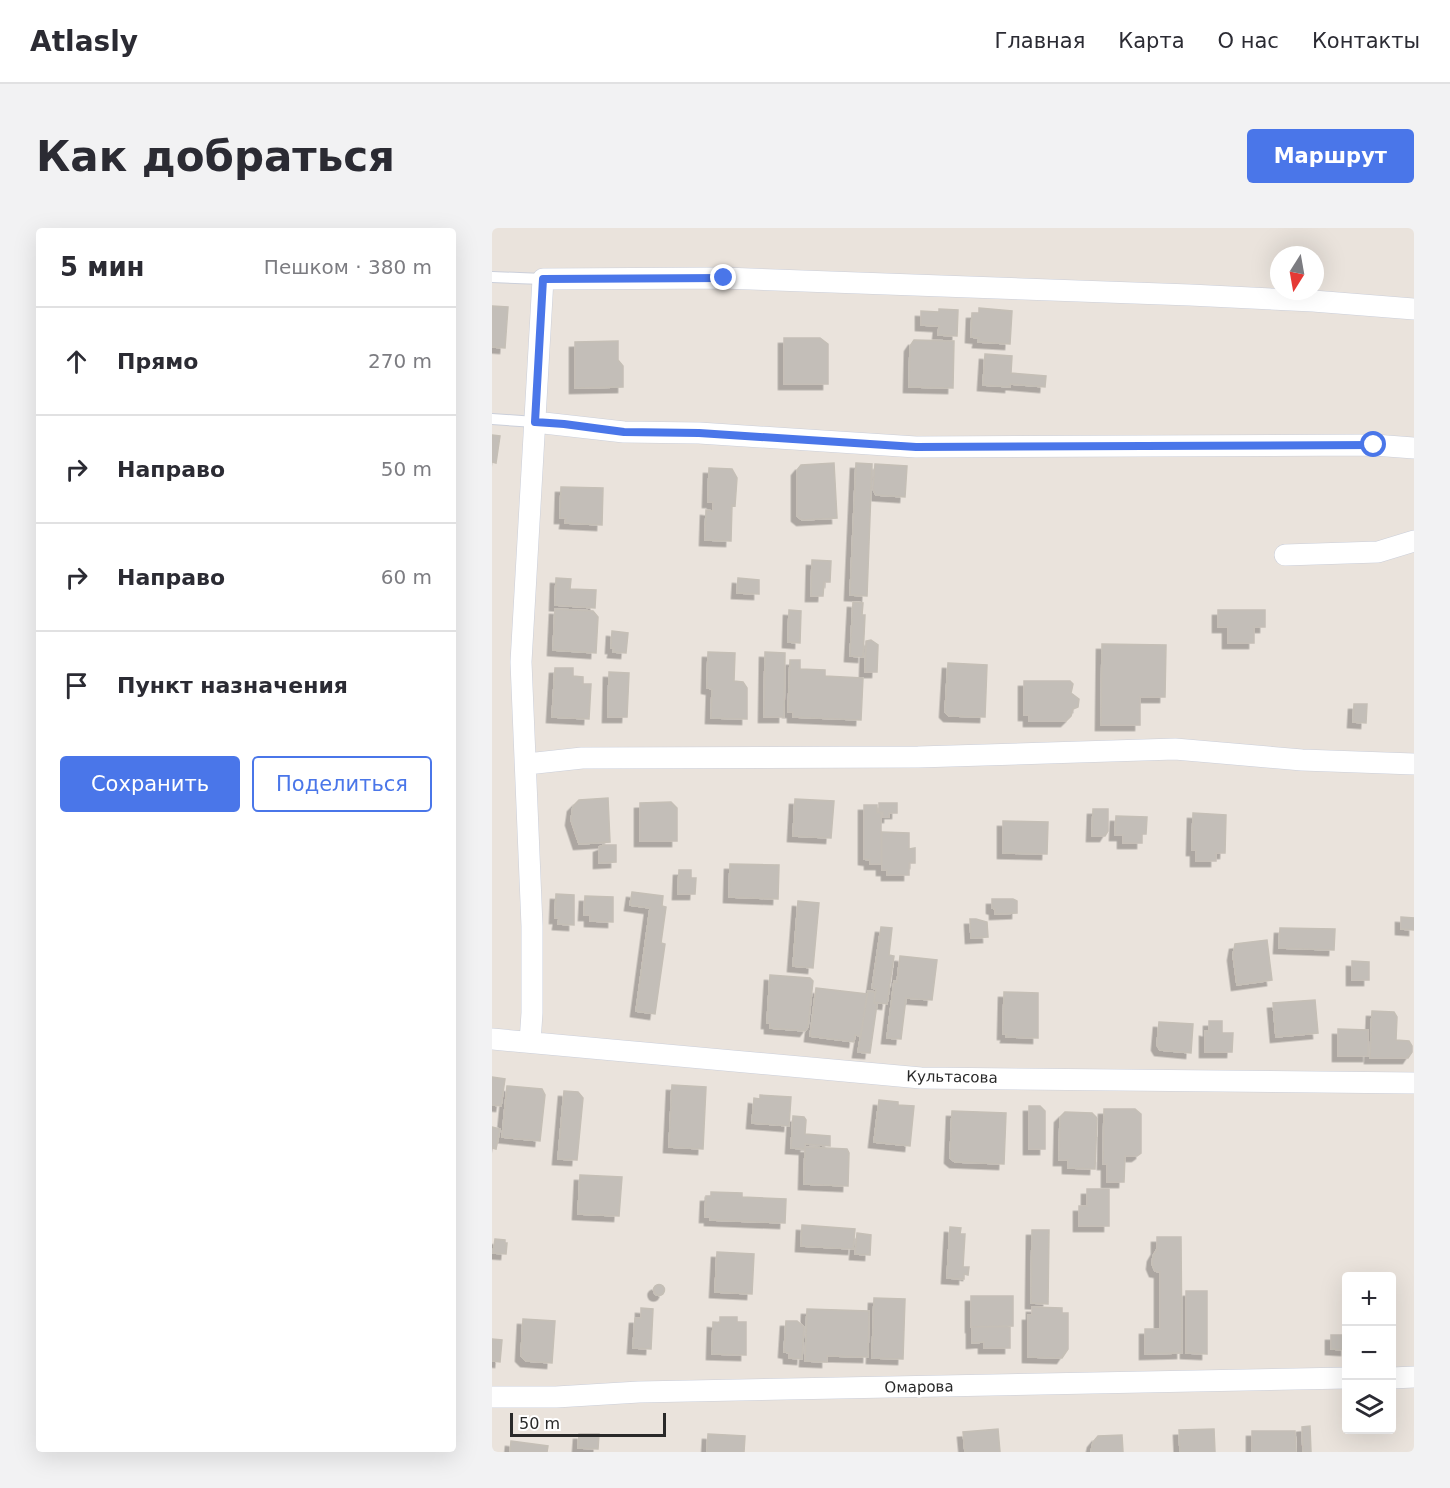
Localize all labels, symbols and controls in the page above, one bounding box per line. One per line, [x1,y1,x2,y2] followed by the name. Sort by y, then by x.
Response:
[30,25,138,58] text: Atlasly
[995,29,1085,53] text: Главная
[1118,29,1185,53] text: Карта
[1218,29,1279,53] text: О нас
[1312,29,1420,53] text: Контакты
[1247,129,1414,183] button: Маршрут
[36,132,395,181] text: Как добраться
[1270,246,1324,300] north arrow
[60,252,145,282] text: 5 мин
[264,255,432,279] text: Пешком · 380 m
[710,264,736,290] route end
[60,345,93,378] icon: ahead
[117,349,198,374] text: Прямо
[368,349,432,373] text: 270 m
[1360,431,1386,457] route start
[60,453,93,486] icon: right
[117,457,225,482] text: Направо
[381,457,432,481] text: 50 m
[60,561,93,594] icon: right
[117,565,225,590] text: Направо
[381,565,432,589] text: 60 m
[60,669,93,702] icon: arrive
[117,673,348,698] text: Пункт назначения
[60,756,240,812] button: Сохранить
[252,756,432,812] button: Поделиться
[906,1067,998,1087] street label: Культасова
[1342,1272,1396,1434] map controls
[1342,1272,1396,1326] button: +
[1342,1326,1396,1380] button: −
[884,1377,954,1397] street label: Омарова
[1342,1380,1396,1434] button: layers
[510,1410,666,1438] scale bar
[519,1414,560,1433] text: 50 m

